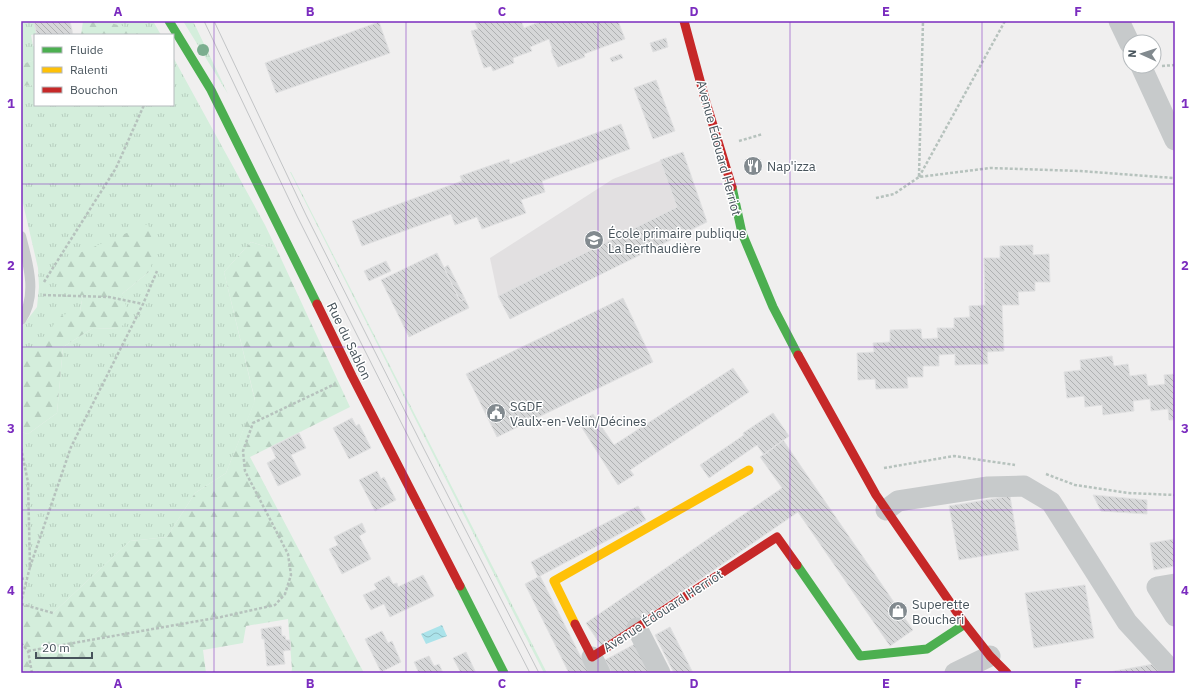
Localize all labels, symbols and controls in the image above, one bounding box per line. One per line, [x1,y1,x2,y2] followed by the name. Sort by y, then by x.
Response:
[114,3,123,20] text: A
[306,3,315,20] text: B
[498,3,507,20] text: C
[689,3,699,20] text: D
[882,3,890,20] text: E
[1074,3,1082,20] text: F
[34,34,174,106] legend
[1122,34,1162,74] north arrow
[70,42,104,57] text: Fluide
[1125,49,1139,58] text: N
[70,62,108,77] text: Ralenti
[693,79,745,217] street label: Avenue Édouard Herriot
[70,82,118,97] text: Bouchon
[7,95,15,112] text: 1
[1181,95,1189,112] text: 1
[742,155,764,177] restaurant icon: Nap'izza
[767,158,816,175] place label: Nap'izza
[608,225,746,257] place label: École primaire publique La Berthaudière
[583,229,605,251] school or university icon: École primaire publique La Berthaudière
[7,257,15,274] text: 2
[1181,257,1189,274] text: 2
[323,299,375,383] street label: Rue du Sablon
[510,398,647,430] place label: SGDF Vaulx-en-Velin/Décines
[485,402,507,424] public building icon: SGDF Vaulx-en-Velin/Décines
[7,420,15,437] text: 3
[1181,420,1189,437] text: 3
[600,566,726,656] street label: Avenue Édouard Herriot
[7,582,15,599] text: 4
[1181,582,1189,599] text: 4
[912,596,970,628] place label: Superette Boucheri
[887,600,909,622] shop icon: Superette Boucheri
[36,634,92,660] scale bar
[42,640,70,655] text: 20 m
[114,675,123,692] text: A
[306,675,315,692] text: B
[498,675,507,692] text: C
[689,675,699,692] text: D
[882,675,890,692] text: E
[1074,675,1082,692] text: F

